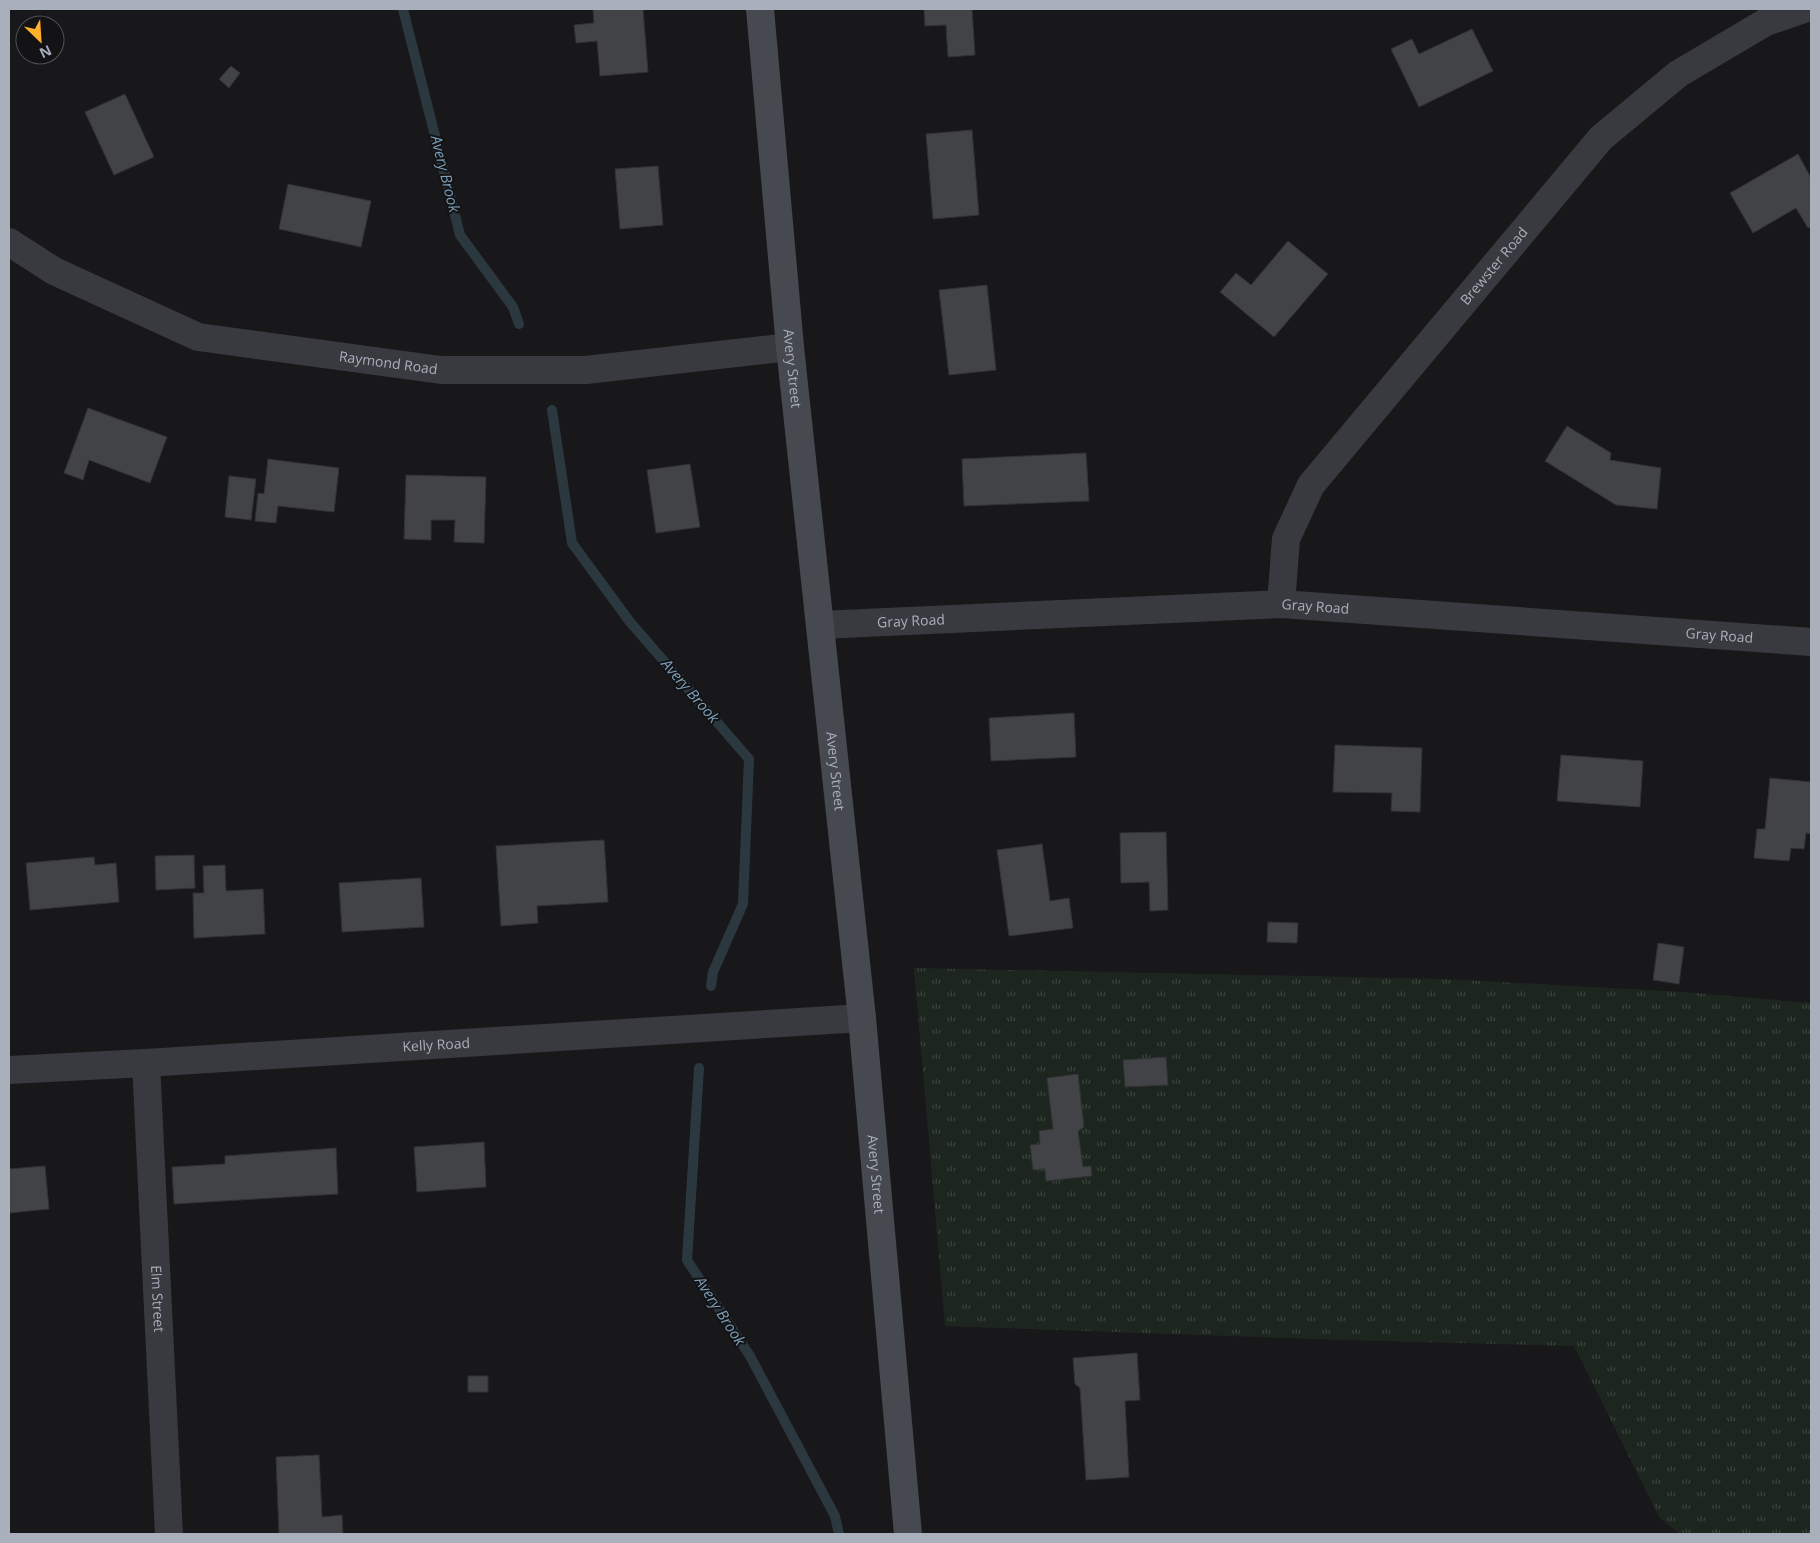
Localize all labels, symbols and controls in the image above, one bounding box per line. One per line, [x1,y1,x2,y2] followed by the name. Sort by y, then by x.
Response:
[15,15,65,65] north arrow
[37,41,55,63] text: N
[427,132,465,215] water label: Avery Brook
[1456,223,1532,309] street label: Brewster Road
[779,328,806,409] street label: Avery Street
[338,346,439,378] street label: Raymond Road
[1281,594,1350,618] street label: Gray Road
[877,609,945,631] street label: Gray Road
[1685,623,1754,647] street label: Gray Road
[657,653,725,727] water label: Avery Brook
[822,731,850,812] street label: Avery Street
[402,1033,471,1056] street label: Kelly Road
[863,1134,889,1214] street label: Avery Street
[147,1265,169,1333] street label: Elm Street
[690,1271,751,1349] water label: Avery Brook

